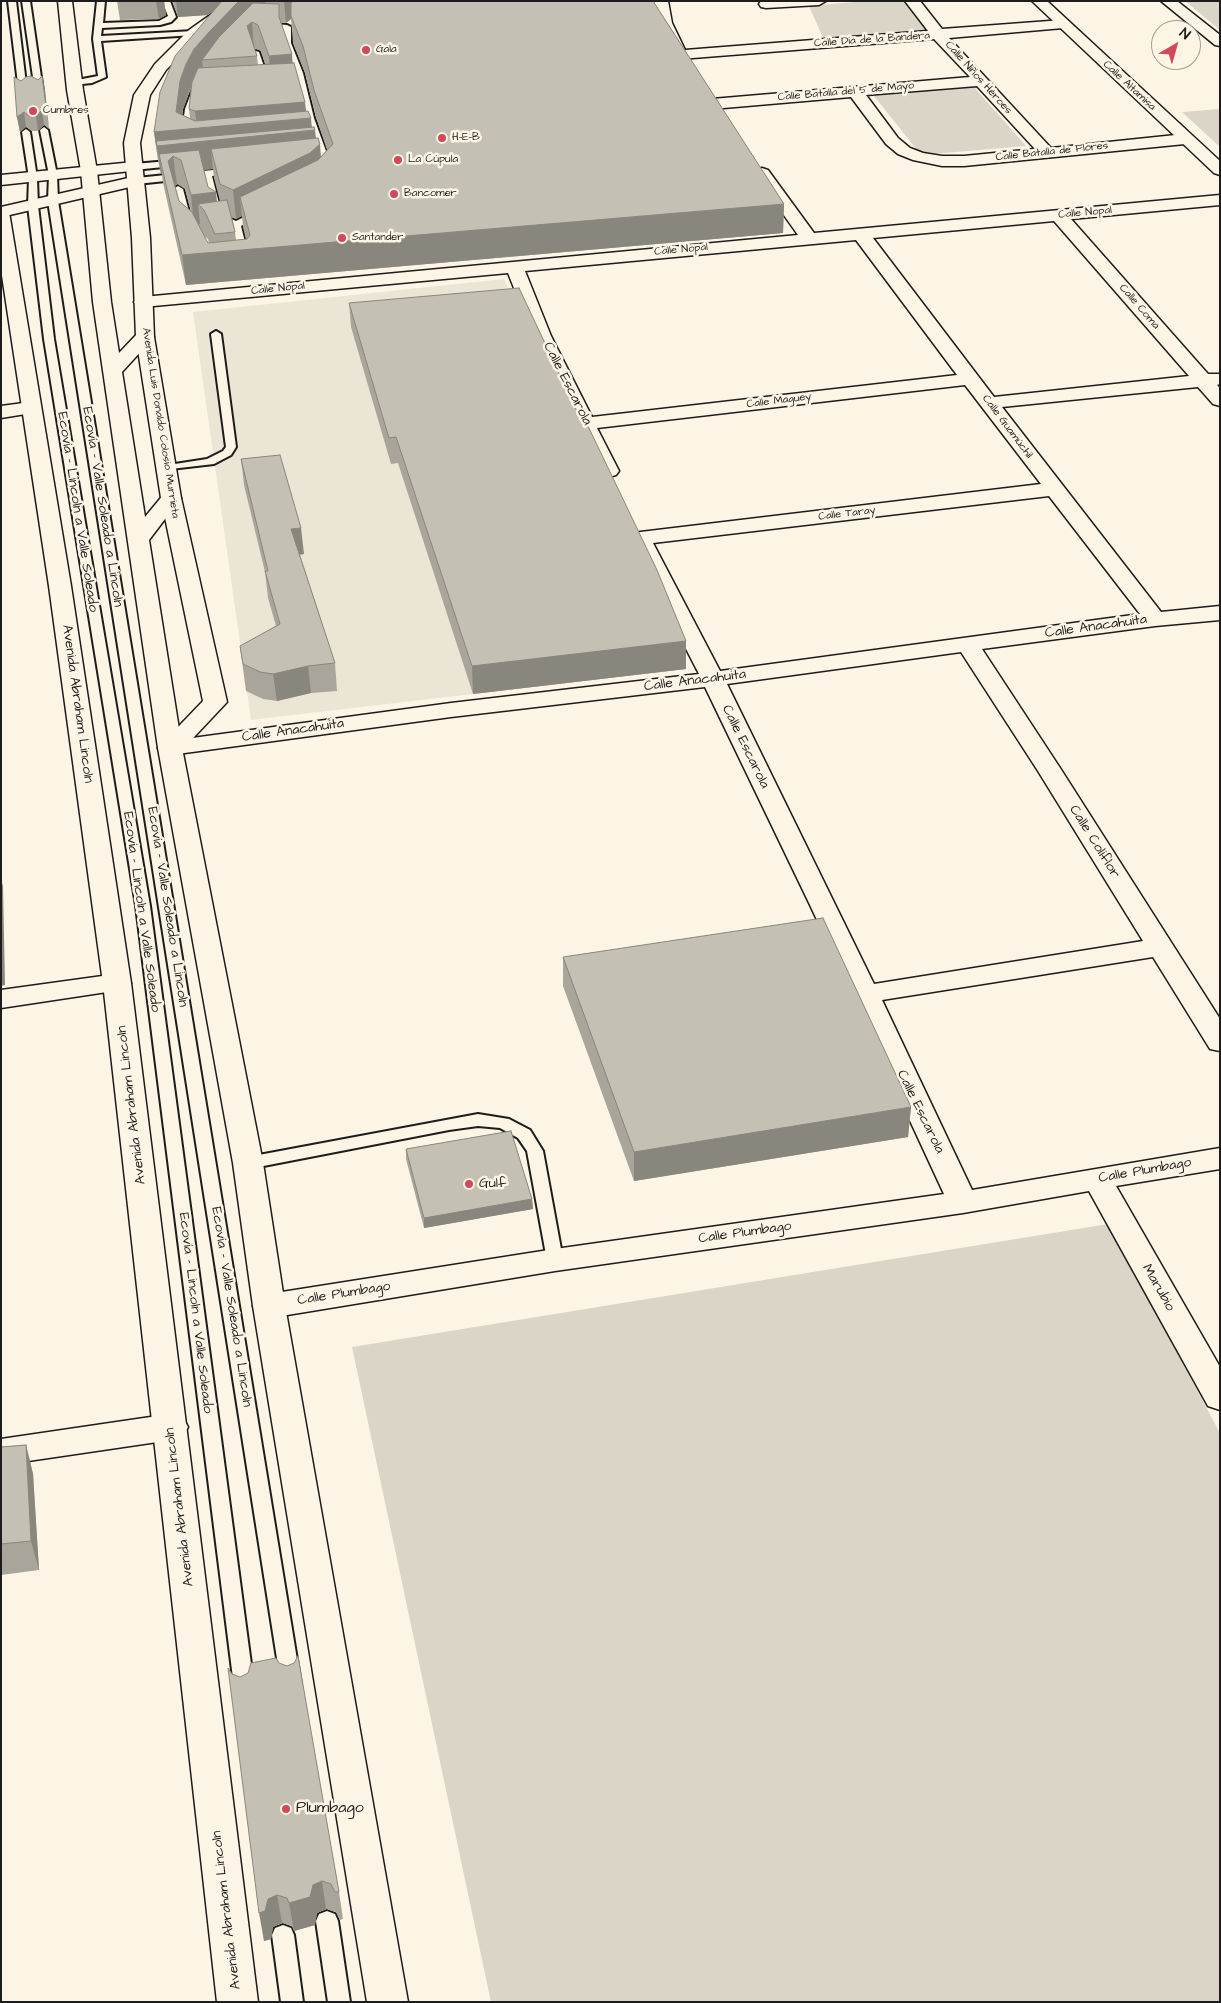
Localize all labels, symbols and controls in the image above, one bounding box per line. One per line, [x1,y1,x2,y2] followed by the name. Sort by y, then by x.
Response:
[1151,20,1201,70] north arrow
[1175,23,1194,45] text: N
[814,29,930,51] street label: Calle Día de la Bandera
[942,39,1014,117] street label: Calle Niños Héroes
[376,43,397,57] place label: Gala
[360,44,372,56] marker: Gala
[1100,58,1158,114] street label: Calle Altamisa
[777,79,915,105] street label: Calle Batalla del 5 de Mayo
[43,104,89,118] place label: Cumbres
[27,105,39,117] marker: Cumbres
[452,131,480,145] place label: H-E-B
[436,132,448,144] marker: H-E-B
[995,140,1109,164] street label: Calle Batalla de Flores
[408,153,458,167] place label: La Cúpula
[392,154,404,166] marker: La Cúpula
[404,187,457,201] place label: Bancomer
[388,188,400,200] marker: Bancomer
[1058,204,1112,222] street label: Calle Nopal
[352,231,403,245] place label: Santander
[336,232,348,244] marker: Santander
[654,241,708,259] street label: Calle Nopal
[251,280,305,298] street label: Calle Nopal
[1116,282,1162,332] street label: Calle Coma
[138,327,182,519] street label: Avenida Luis Donaldo Colosio Murrieta
[539,340,595,428] street label: Calle Escarola
[746,390,812,412] street label: Calle Maguey
[979,393,1035,461] street label: Calle Guamúchil
[78,406,126,608] street label: Ecovía - Valle Soleado a Lincoln
[53,411,101,613] street label: Ecovía - Lincoln a Valle Soleado
[818,504,876,524] street label: Calle Taray
[1044,612,1148,642] street label: Calle Anacahuita
[58,624,96,784] street label: Avenida Abraham Lincoln
[643,666,747,696] street label: Calle Anacahuita
[718,702,772,792] street label: Calle Escarola
[241,716,345,746] street label: Calle Anacahuita
[1065,802,1123,882] street label: Calle Coliflor
[143,806,191,1008] street label: Ecovía - Valle Soleado a Lincoln
[119,811,163,1013] street label: Ecovía - Lincoln a Valle Soleado
[114,1025,150,1185] street label: Avenida Abraham Lincoln
[893,1067,947,1157] street label: Calle Escarola
[1097,1155,1193,1187] street label: Calle Plumbago
[479,1176,506,1192] place label: Gulf
[463,1178,475,1190] marker: Gulf
[207,1206,255,1408] street label: Ecovía - Valle Soleado a Lincoln
[174,1211,216,1415] street label: Ecovía - Lincoln a Valle Soleado
[697,1218,793,1248] street label: Calle Plumbago
[1138,1262,1178,1314] street label: Marubio
[296,1278,392,1310] street label: Calle Plumbago
[162,1427,198,1587] street label: Avenida Abraham Lincoln
[296,1799,364,1819] place label: Plumbago
[280,1803,292,1815] marker: Plumbago
[209,1830,245,1990] street label: Avenida Abraham Lincoln

